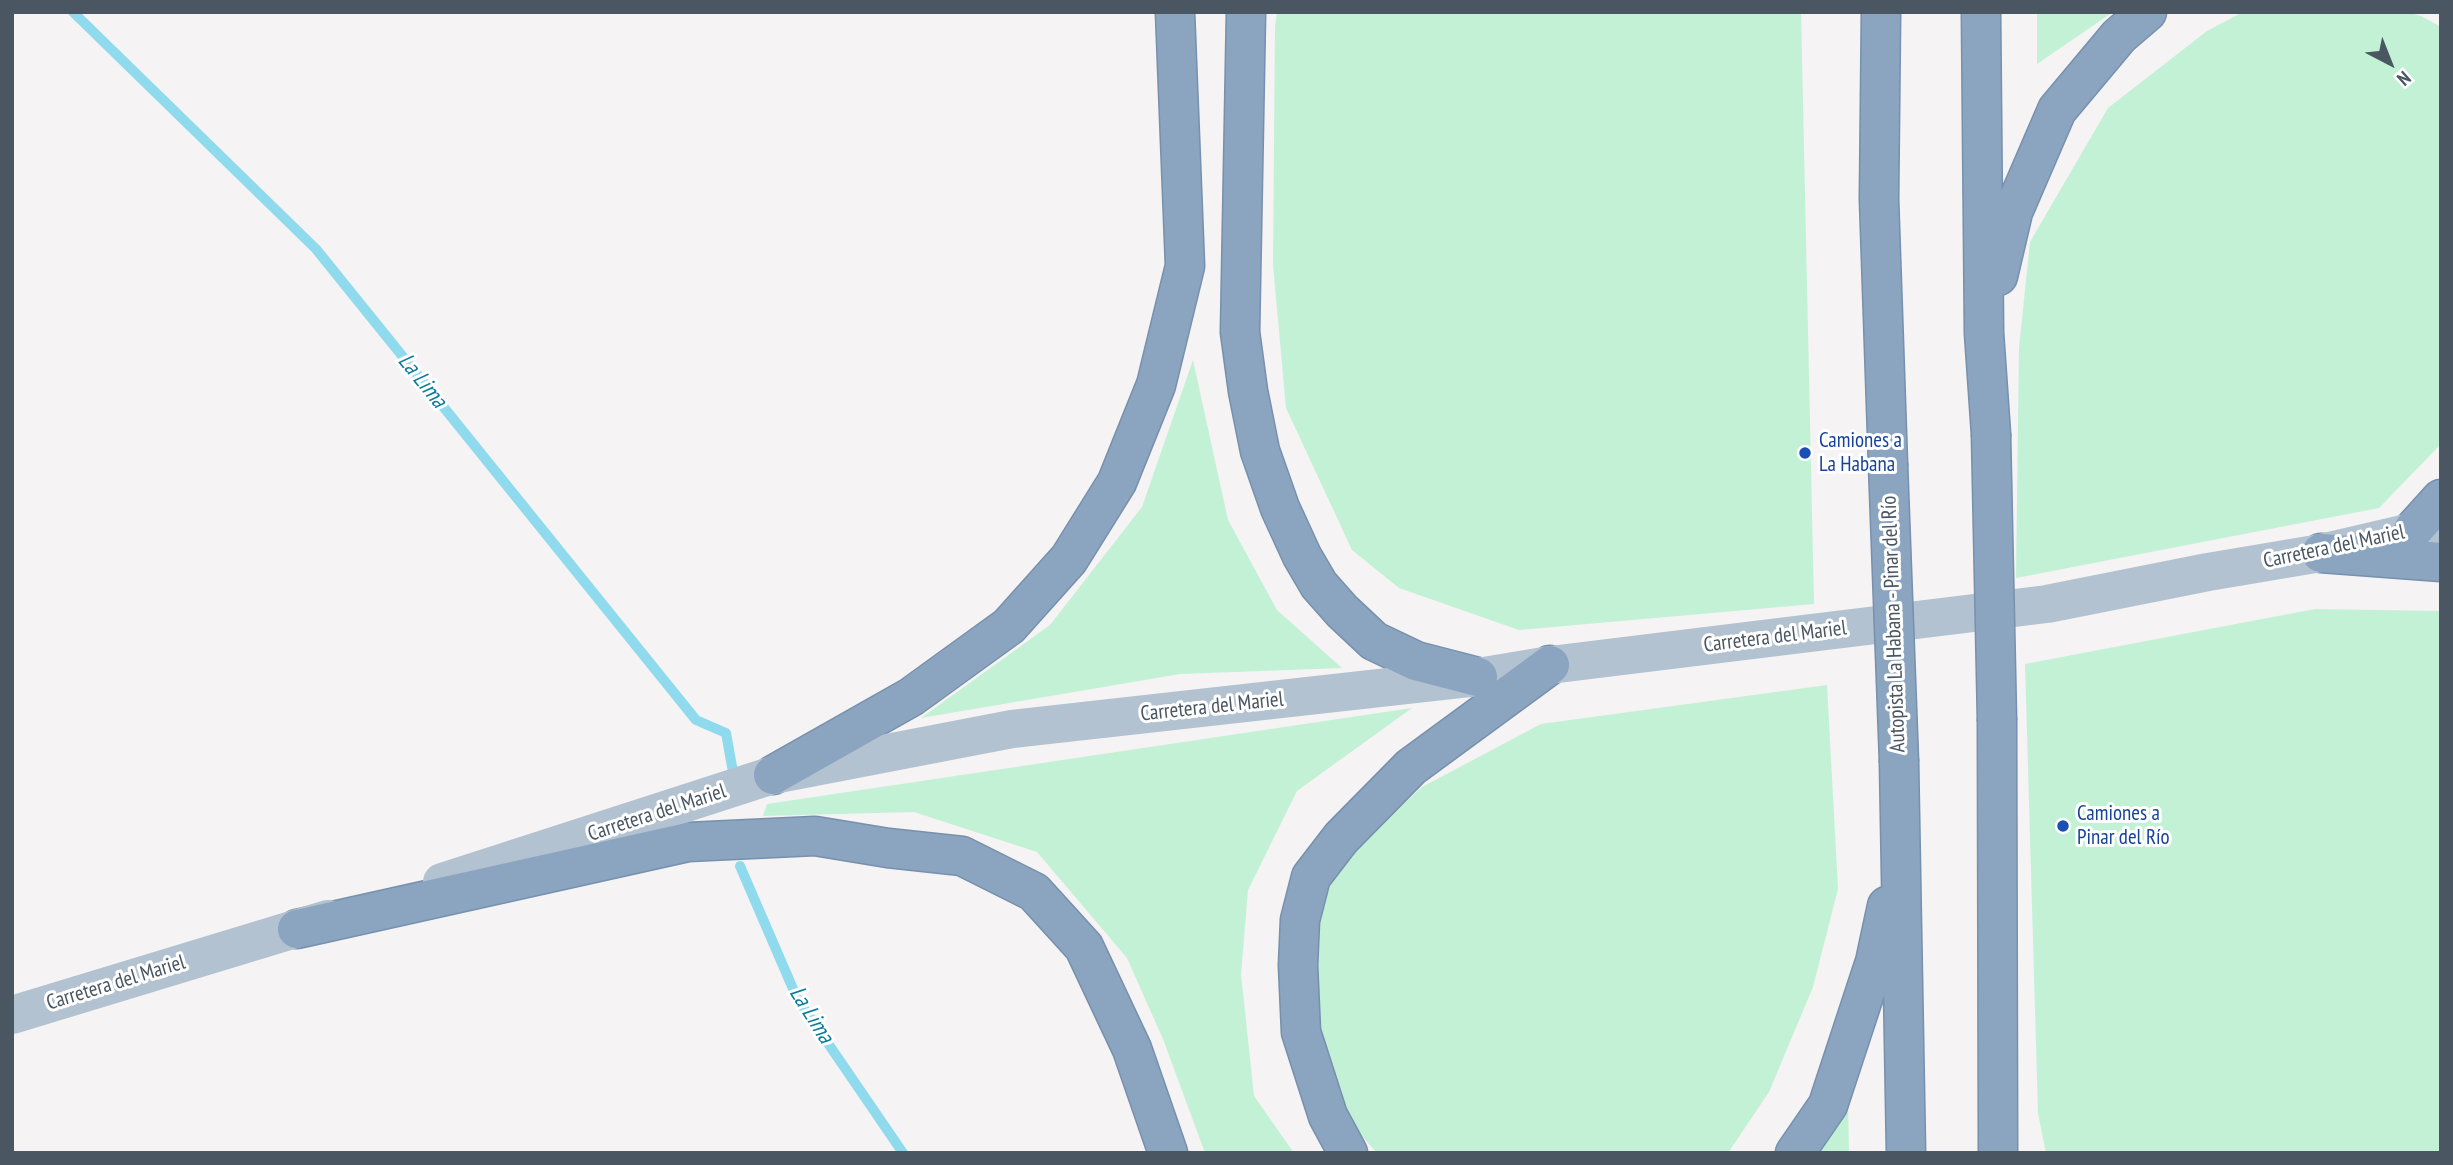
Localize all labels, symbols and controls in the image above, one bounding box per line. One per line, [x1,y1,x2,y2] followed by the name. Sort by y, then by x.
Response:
[2355,28,2425,98] north arrow
[2392,66,2416,91] text: N
[392,348,452,414] water label: La Lima
[1819,428,1902,478] place label: Camiones a La Habana
[1797,445,1813,461] marker: Camiones a La Habana
[1877,495,1911,753] street label: Autopista La Habana - Pinar del Río
[2261,520,2407,574] street label: Carretera del Mariel
[1702,616,1848,658] street label: Carretera del Mariel
[1139,687,1285,727] street label: Carretera del Mariel
[585,779,729,847] street label: Carretera del Mariel
[2077,801,2170,851] place label: Camiones a Pinar del Río
[2055,818,2071,834] marker: Camiones a Pinar del Río
[44,950,188,1016] street label: Carretera del Mariel
[783,981,839,1049] water label: La Lima

